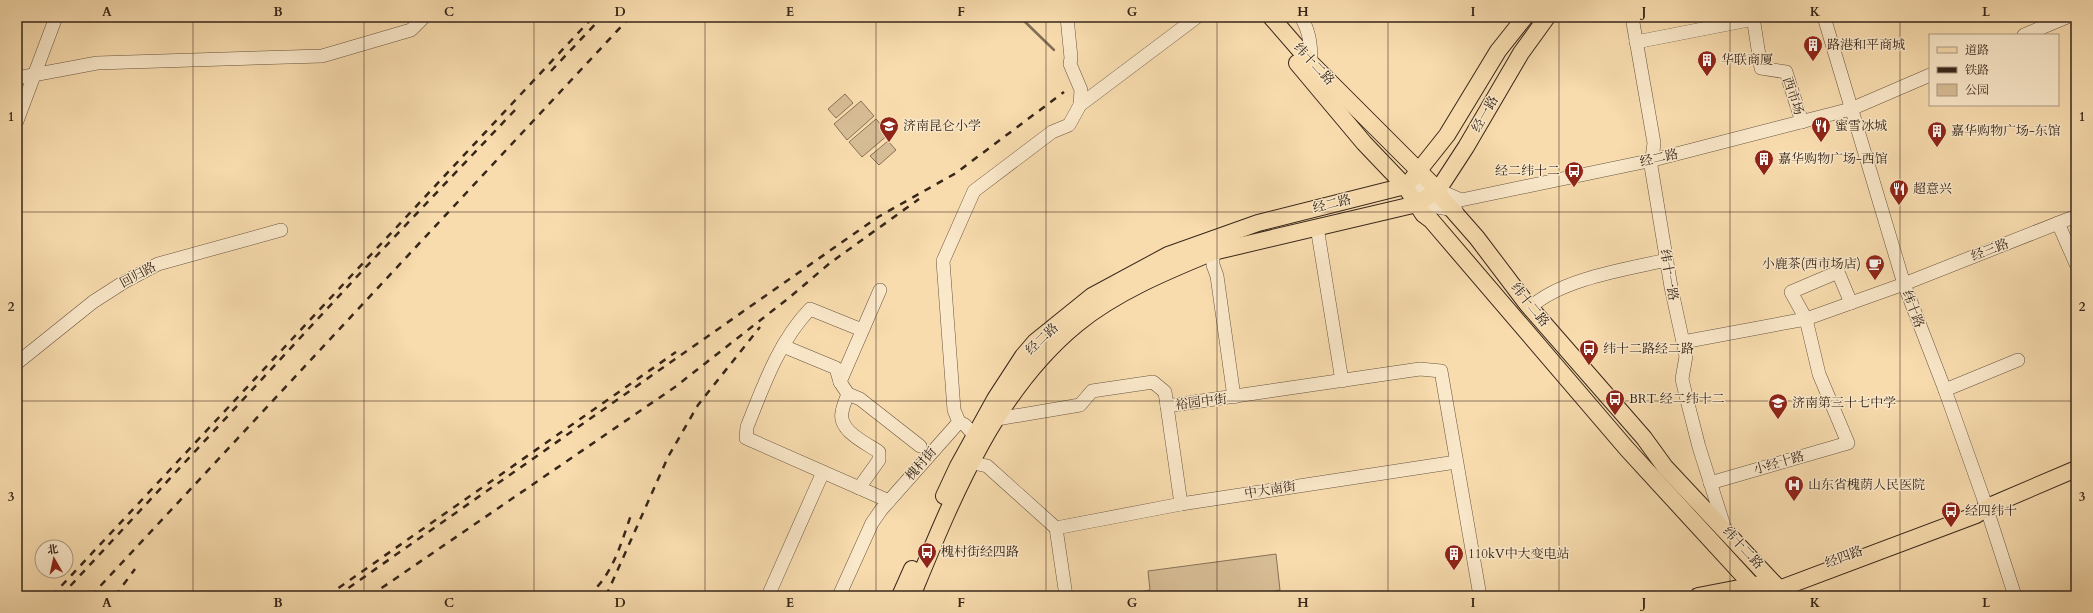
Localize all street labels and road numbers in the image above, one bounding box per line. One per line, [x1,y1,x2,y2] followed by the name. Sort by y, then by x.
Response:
[1290,39,1338,89] street label: 纬十二路
[1778,75,1808,117] street label: 西市场
[1467,93,1503,135] street label: 经一路
[1638,145,1680,171] street label: 经二路
[1311,191,1353,217] street label: 经二路
[1969,235,2011,265] street label: 经三路
[1656,248,1682,302] street label: 纬十一路
[117,258,159,292] street label: 回归路
[1507,279,1553,331] street label: 纬十二路
[1898,288,1928,330] street label: 纬十路
[1022,319,1062,359] street label: 经二路
[1174,390,1228,414] street label: 裕园中街
[901,443,941,485] street label: 槐村街
[1752,447,1806,479] street label: 小经十路
[1243,477,1297,503] street label: 中大南街
[1719,523,1767,573] street label: 纬十二路
[1823,542,1865,572] street label: 经四路

